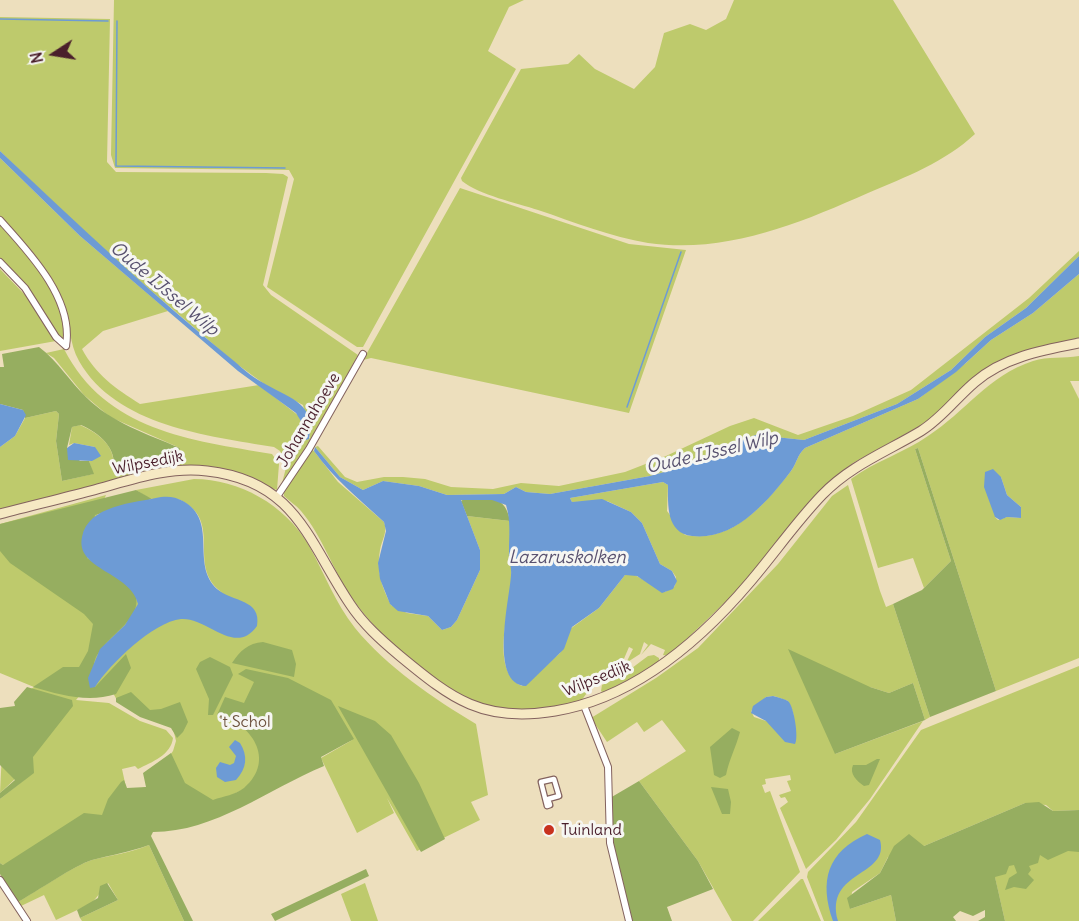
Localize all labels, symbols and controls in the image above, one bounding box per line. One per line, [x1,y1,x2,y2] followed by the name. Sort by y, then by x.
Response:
[24,24,84,84] north arrow
[25,50,47,65] text: N
[105,237,223,341] water label: Oude IJssel Wilp
[273,369,345,471] street label: Johannahoeve
[644,427,780,479] water label: Oude IJssel Wilp
[111,447,185,479] street label: Wilpsedijk
[508,547,626,569] water label: Lazaruskolken
[560,657,634,701] street label: Wilpsedijk
[219,712,271,732] park label: 't Schol
[561,820,622,840] place label: Tuinland
[542,823,556,837] marker: Tuinland

